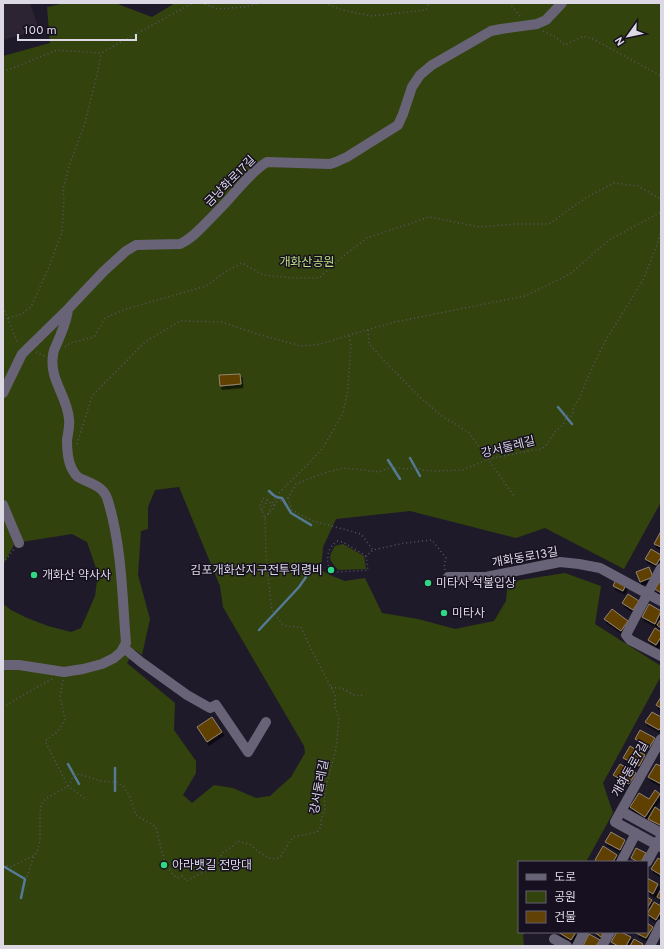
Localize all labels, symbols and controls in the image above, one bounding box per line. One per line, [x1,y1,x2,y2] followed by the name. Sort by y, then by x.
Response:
[18,16,136,42] scale bar
[608,16,648,56] north arrow
[24,23,57,39] text: 100 m
[612,34,628,48] text: N
[202,153,260,211] street label: 금낭화로17길
[279,255,335,271] park label: 개화산공원
[480,434,537,462] street label: 강서둘레길
[491,544,560,572] street label: 개화동로13길
[191,563,323,579] place label: 김포개화산지구전투위령비
[326,565,336,575] marker: 김포개화산지구전투위령비
[42,568,111,584] place label: 개화산 약사사
[29,570,39,580] marker: 개화산 약사사
[436,576,516,592] place label: 미타사 석불입상
[423,578,433,588] marker: 미타사 석불입상
[452,606,485,622] place label: 미타사
[439,608,449,618] marker: 미타사
[609,739,653,800] street label: 개화동로7길
[307,759,333,816] street label: 강서둘레길
[172,858,252,874] place label: 아라뱃길 전망대
[159,860,169,870] marker: 아라뱃길 전망대
[518,861,648,933] legend
[554,870,576,886] text: 도로
[554,890,576,906] text: 공원
[554,910,576,926] text: 건물

